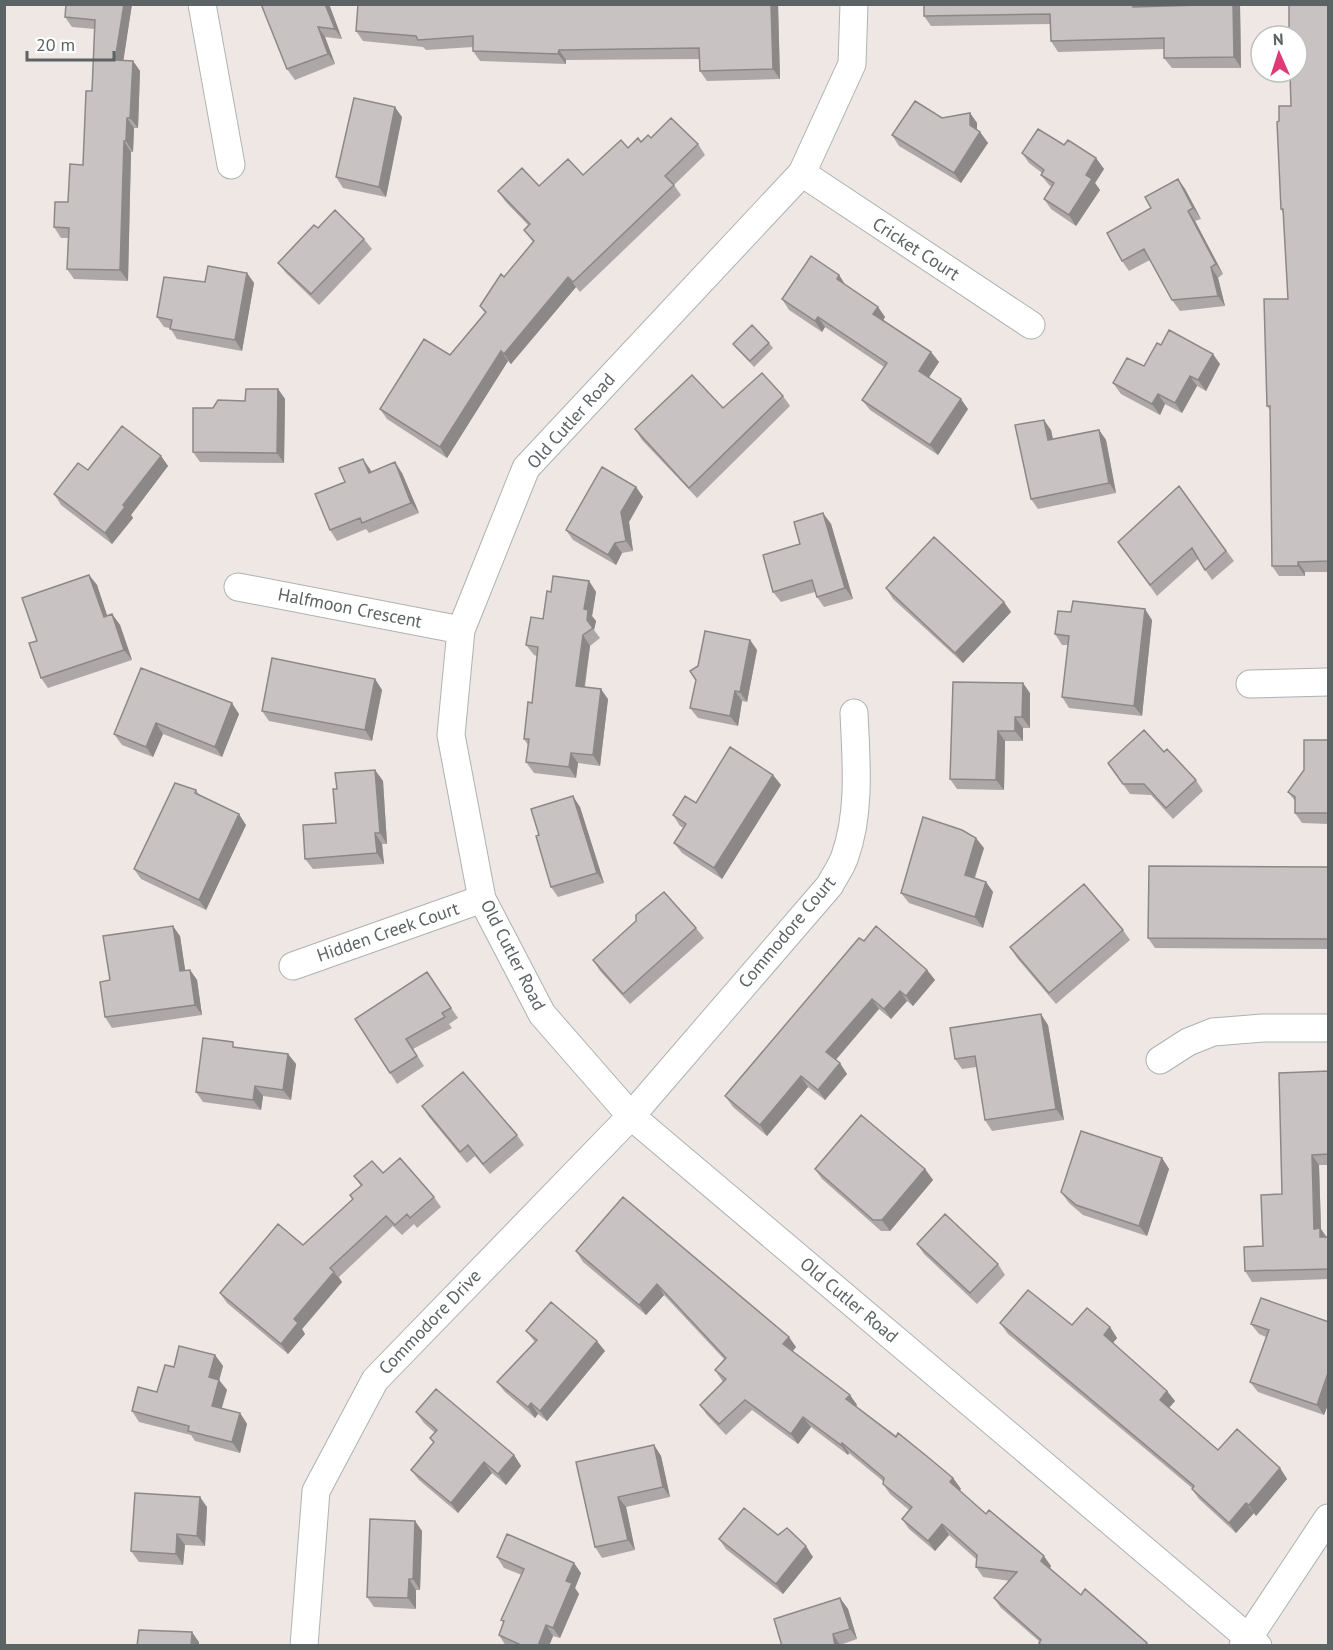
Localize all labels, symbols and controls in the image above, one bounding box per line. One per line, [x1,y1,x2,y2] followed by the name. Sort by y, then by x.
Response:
[27,24,114,62] scale bar
[1249,24,1309,84] north arrow
[1272,29,1284,49] text: N
[36,33,75,56] text: 20 m
[868,212,964,285] street label: Cricket Court
[522,368,620,473] street label: Old Cutler Road
[276,582,424,633] street label: Halfmoon Crescent
[733,871,840,992] street label: Commodore Court
[314,896,462,967] street label: Hidden Creek Court
[476,896,551,1014] street label: Old Cutler Road
[795,1252,903,1347] street label: Old Cutler Road
[373,1264,486,1379] street label: Commodore Drive

